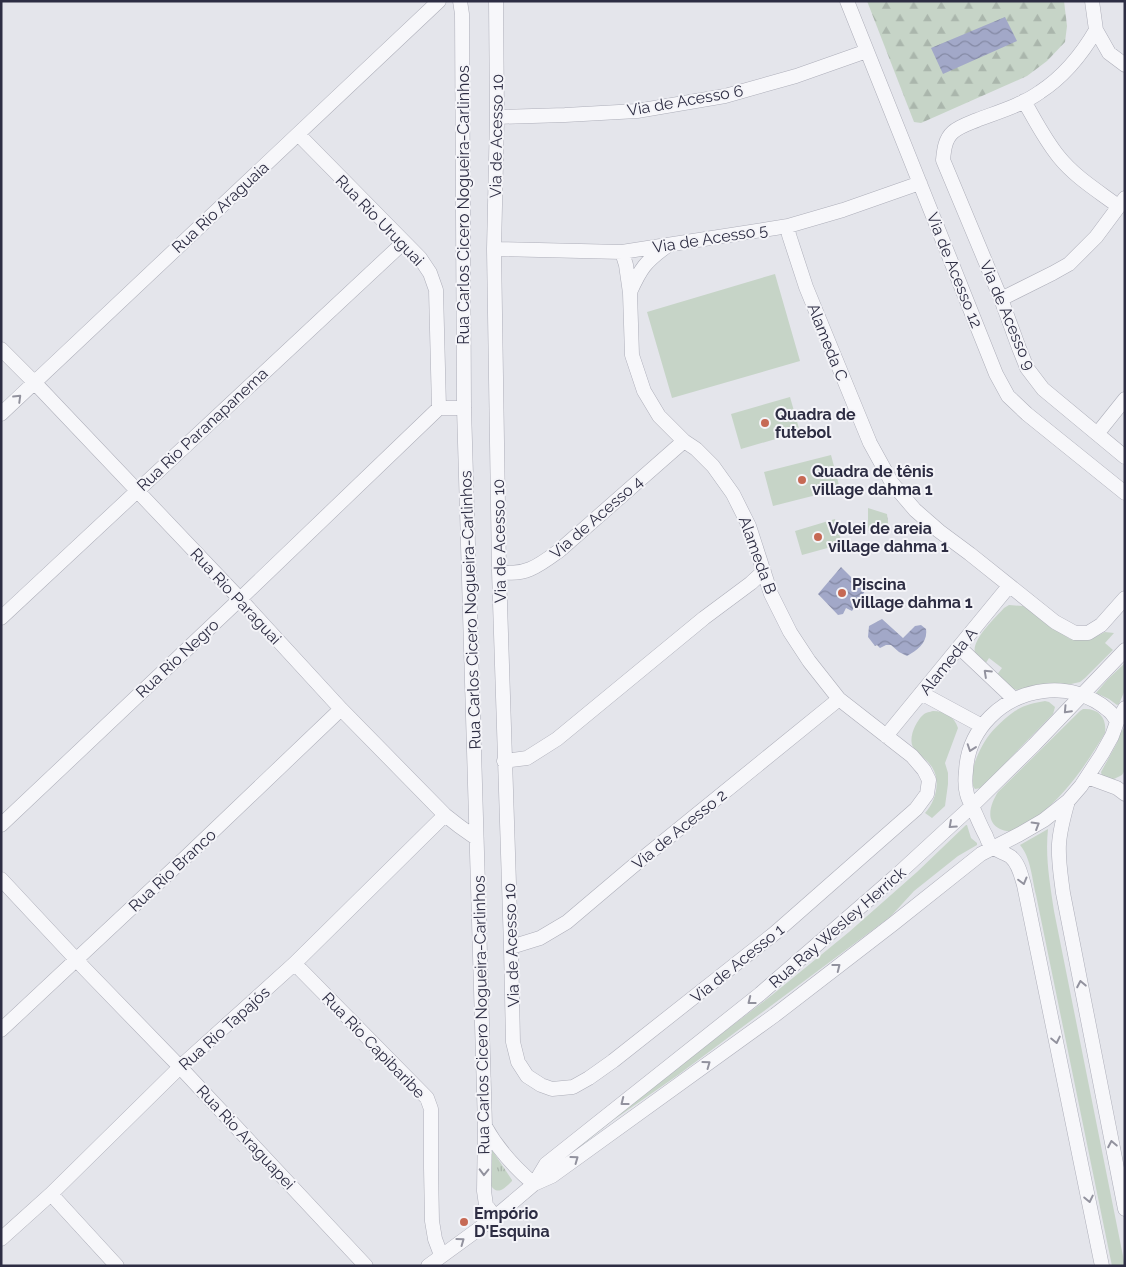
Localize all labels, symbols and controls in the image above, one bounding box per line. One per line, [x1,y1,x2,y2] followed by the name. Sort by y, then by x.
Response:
[454,65,473,345] street label: Rua Carlos Cicero Nogueira-Carlinhos
[486,74,507,198] street label: Via de Acesso 10
[626,81,745,120] street label: Via de Acesso 6
[168,158,273,257] street label: Rua Rio Araguaia
[332,171,428,270] street label: Rua Rio Uruguai
[923,210,986,331] street label: Via de Acesso 12
[651,220,769,257] street label: Via de Acesso 5
[976,258,1039,373] street label: Via de Acesso 9
[803,301,852,384] street label: Alameda C
[133,364,272,495] street label: Rua Rio Paranapanema
[12,395,21,404] one-way arrow
[775,405,856,442] place label: Quadra de futebol
[759,417,771,429] marker: Quadra de futebol
[812,462,934,499] place label: Quadra de tênis village dahma 1
[456,470,485,750] street label: Rua Carlos Cicero Nogueira-Carlinhos
[546,472,647,563] street label: Via de Acesso 4
[796,474,808,486] marker: Quadra de tênis village dahma 1
[489,479,510,603] street label: Via de Acesso 10
[735,514,780,597] street label: Alameda B
[828,519,949,556] place label: Volei de areia village dahma 1
[812,531,824,543] marker: Volei de areia village dahma 1
[186,544,285,648] street label: Rua Rio Paraguai
[852,575,973,612] place label: Piscina village dahma 1
[836,587,848,599] marker: Piscina village dahma 1
[132,615,223,702] street label: Rua Rio Negro
[915,624,981,699] street label: Alameda A
[983,670,992,679] one-way arrow
[1064,704,1073,713] one-way arrow
[967,743,977,752] one-way arrow
[628,785,730,873] street label: Via de Acesso 2
[948,819,957,828] one-way arrow
[1030,821,1039,831] one-way arrow
[125,825,220,916] street label: Rua Rio Branco
[765,863,910,992] street label: Rua Ray Wesley Herrick
[470,875,493,1155] street label: Rua Carlos Cicero Nogueira-Carlinhos
[1017,877,1028,885] one-way arrow
[500,882,523,1008] street label: Via de Acesso 10
[687,920,788,1007] street label: Via de Acesso 1
[831,964,840,972] one-way arrow
[1076,980,1087,989] one-way arrow
[175,982,274,1074] street label: Rua Rio Tapajós
[318,988,429,1102] street label: Rua Rio Capibaribe
[748,996,757,1004] one-way arrow
[1050,1036,1061,1045] one-way arrow
[701,1061,711,1070] one-way arrow
[192,1081,299,1193] street label: Rua Rio Araguapei
[620,1097,629,1106] one-way arrow
[1107,1139,1118,1148] one-way arrow
[569,1156,579,1165] one-way arrow
[479,1169,489,1177] one-way arrow
[1083,1195,1093,1204] one-way arrow
[474,1204,550,1241] place label: Empório D'Esquina
[458,1216,470,1228] marker: Empório D'Esquina
[455,1238,465,1247] one-way arrow

